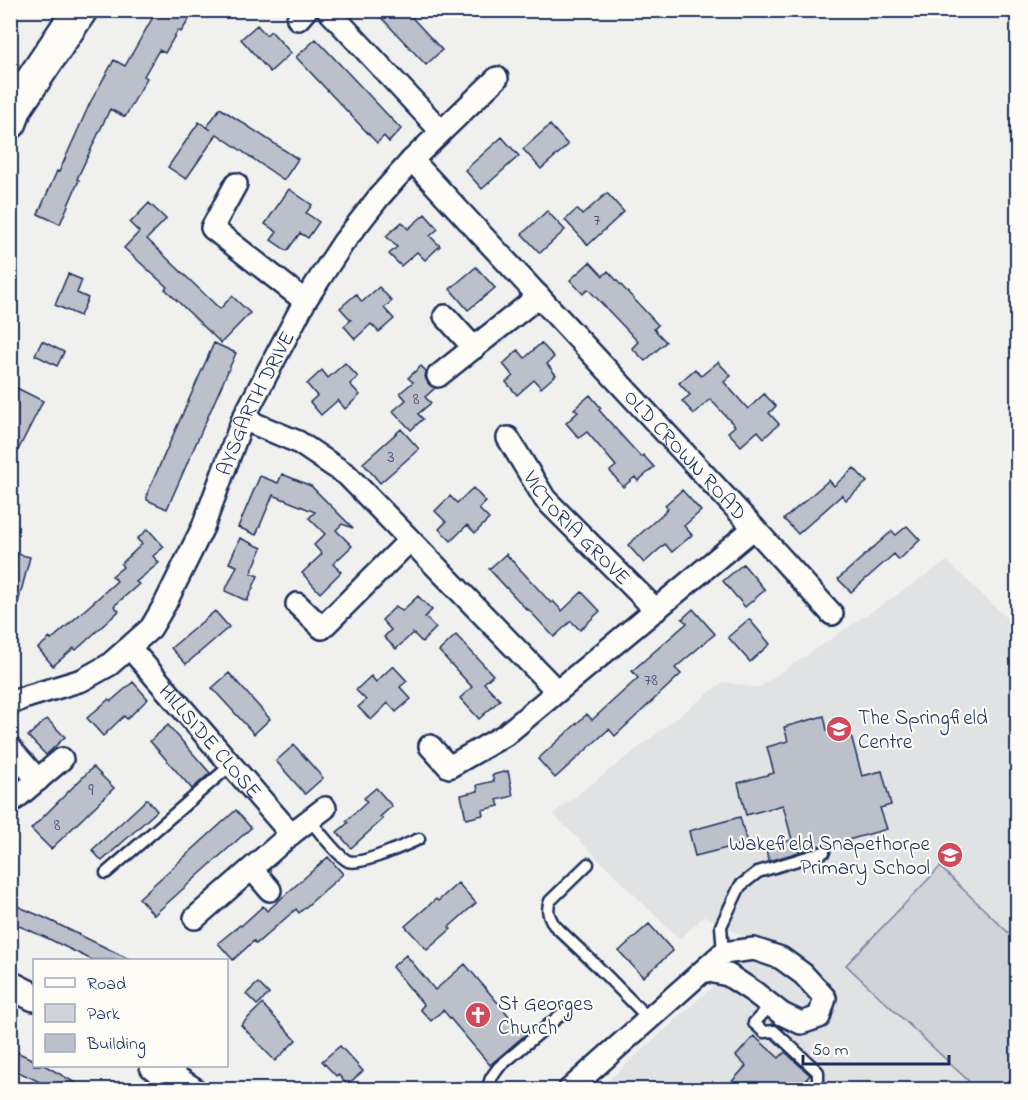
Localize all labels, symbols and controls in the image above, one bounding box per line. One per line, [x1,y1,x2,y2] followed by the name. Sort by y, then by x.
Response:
[593,208,601,234] house number: 7
[210,327,303,480] street label: AYSGARTH DRIVE
[616,384,753,528] street label: OLD CROWN ROAD
[413,387,420,413] house number: 8
[387,445,395,471] house number: 3
[514,465,636,593] street label: VICTORIA GROVE
[644,668,658,694] house number: 78
[151,678,267,807] street label: HILLSIDE CLOSE
[858,704,988,758] place label: The Springfield Centre
[824,714,854,744] school or university icon: The Springfield Centre
[88,778,94,804] house number: 9
[54,813,61,839] house number: 8
[729,830,931,886] place label: Wakefield Snapethorpe Primary School
[935,840,965,870] school or university icon: Wakefield Snapethorpe Primary School
[33,959,228,1067] legend
[87,972,126,998] text: Road
[498,990,593,1044] place label: St Georges Church
[463,1000,493,1030] church icon: St Georges Church
[87,1002,120,1028] text: Park
[803,1028,948,1066] scale bar
[86,1032,146,1059] text: Building
[812,1038,849,1064] text: 50 m

